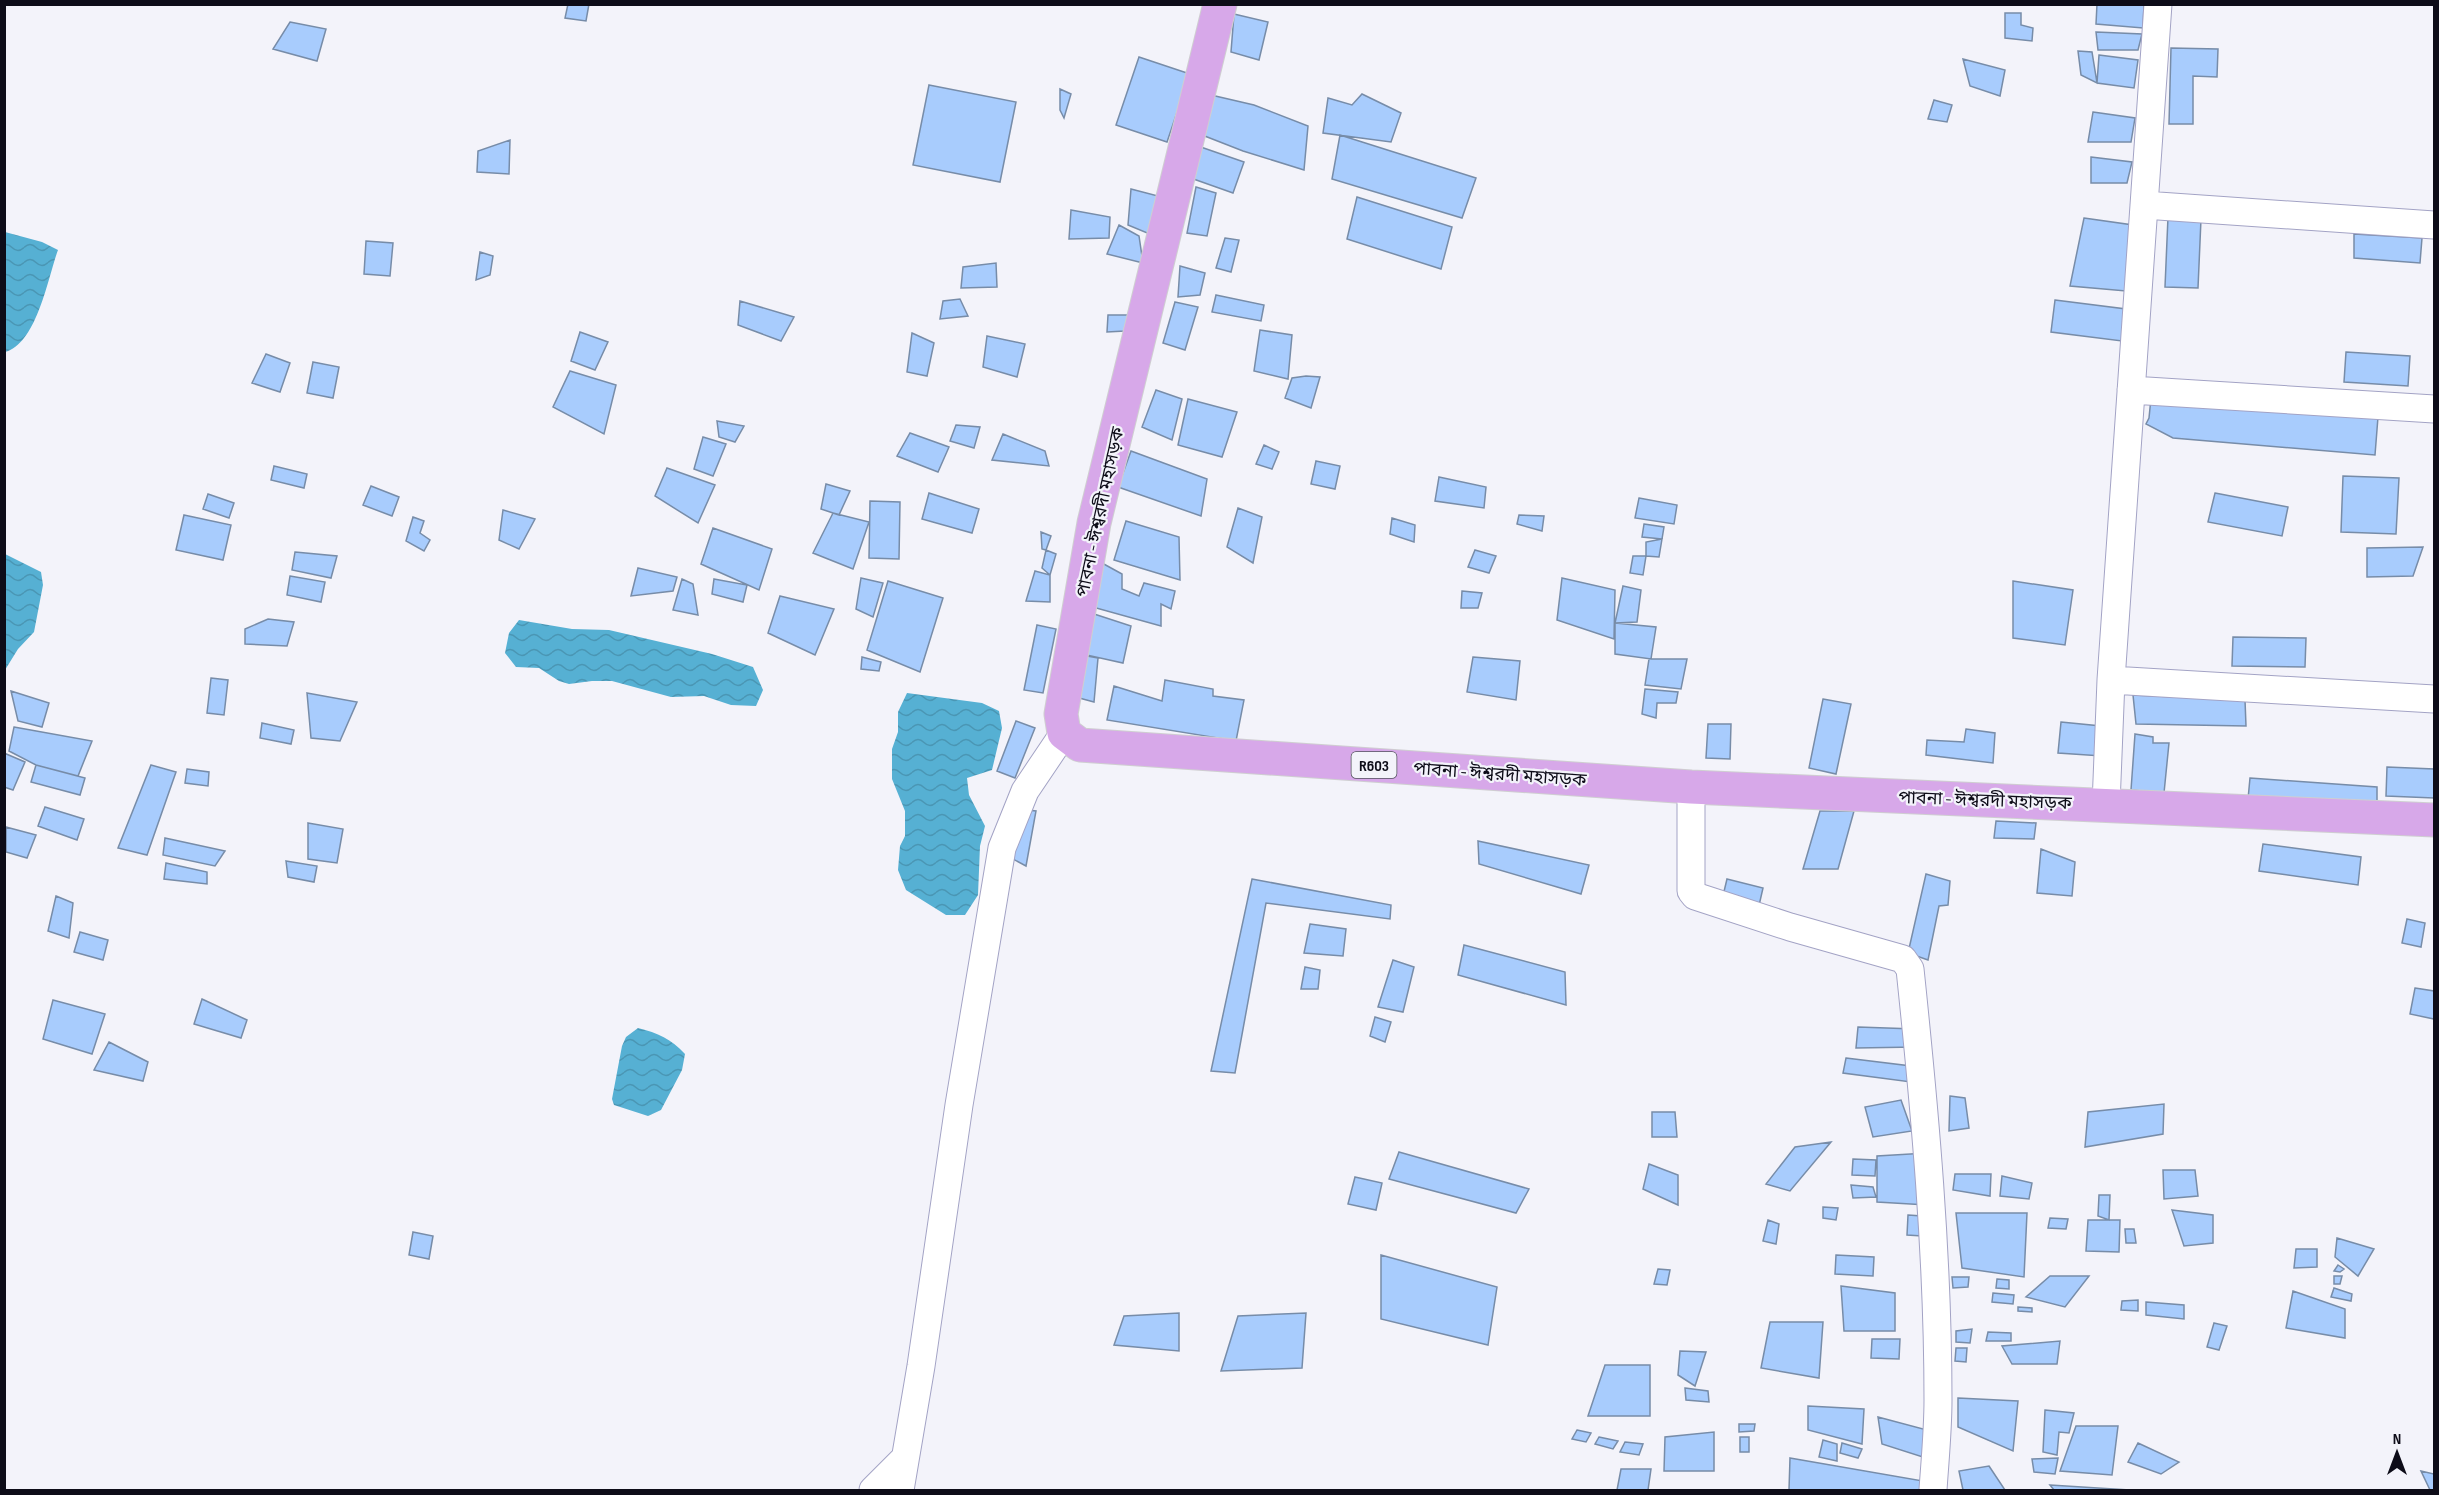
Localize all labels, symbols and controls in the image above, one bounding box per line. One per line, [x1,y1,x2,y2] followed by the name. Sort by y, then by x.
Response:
[1072,425,1129,599] street label: পাবনা - ঈশ্বরদী মহাসড়ক
[1352,752,1396,778] road number: R603
[1413,758,1588,791] street label: পাবনা - ঈশ্বরদী মহাসড়ক
[1898,787,2072,814] street label: পাবনা - ঈশ্বরদী মহাসড়ক
[2367,1423,2427,1483] north arrow
[2393,1430,2401,1449] text: N

